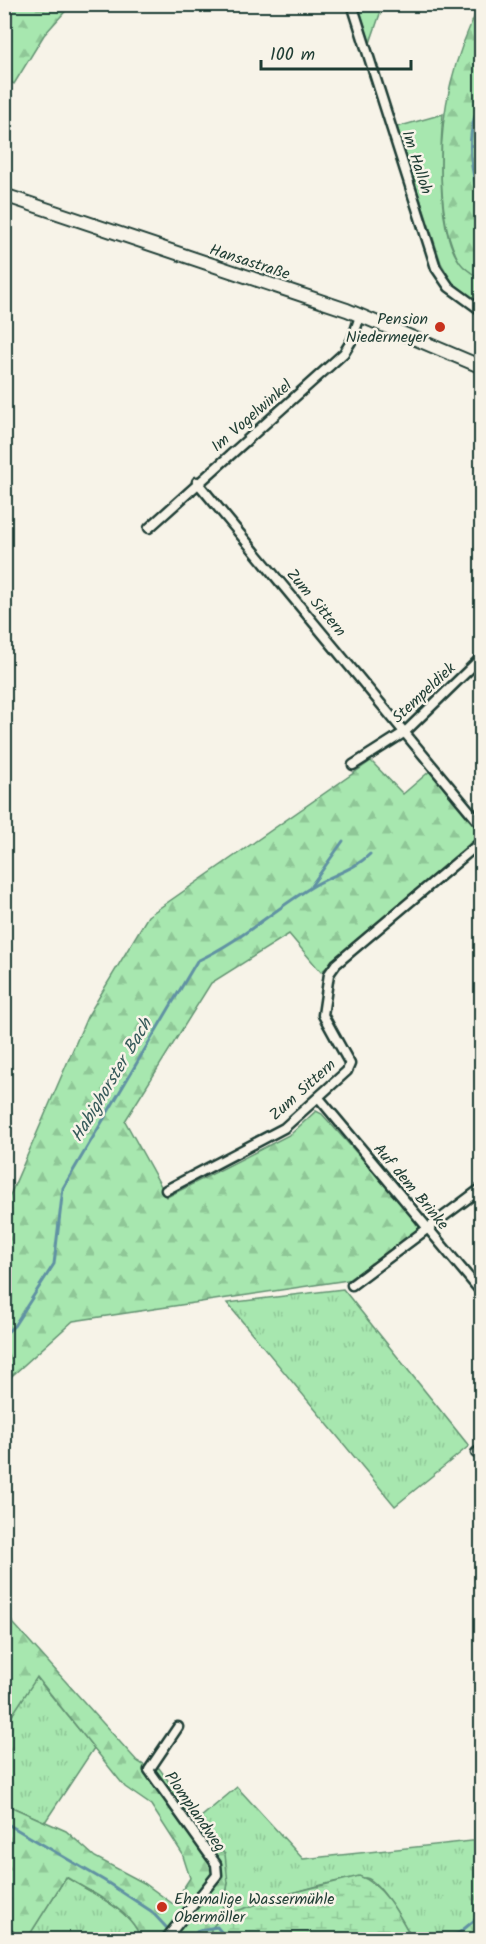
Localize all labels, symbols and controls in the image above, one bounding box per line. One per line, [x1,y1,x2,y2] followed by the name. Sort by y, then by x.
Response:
[261,33,411,71] scale bar
[270,41,315,70] text: 100 m
[394,127,439,198] street label: Im Halloh
[206,238,293,287] street label: Hansastraße
[346,307,430,350] place label: Pension Niedermeyer
[433,320,447,334] marker: Pension Niedermeyer
[206,374,298,458] street label: Im Vogelwinkel
[280,563,352,643] street label: Zum Sittern
[386,656,462,729] street label: Stempeldiek
[64,1012,161,1148] water label: Habighorster Bach
[264,1053,342,1127] street label: Zum Sittern
[367,1138,455,1236] street label: Auf dem Brinke
[158,1766,232,1857] street label: Plomplandweg
[174,1887,335,1930] place label: Ehemalige Wassermühle Obermöller
[155,1900,169,1914] marker: Ehemalige Wassermühle Obermöller

